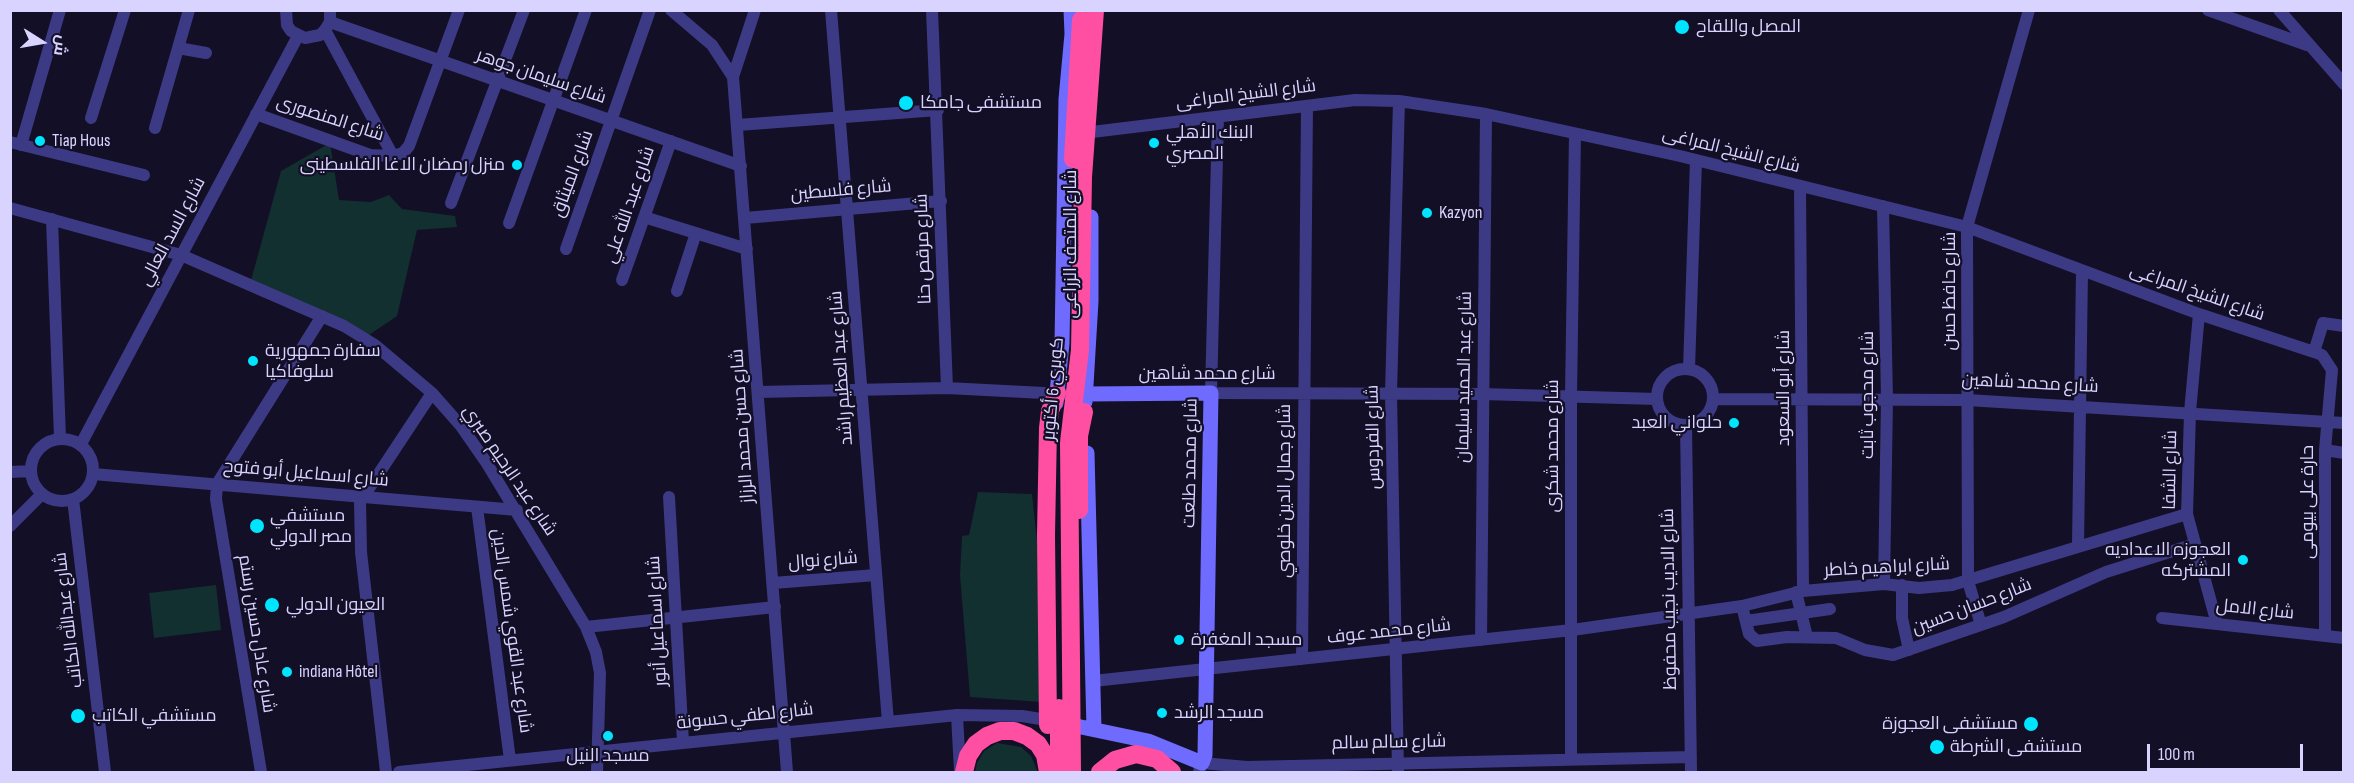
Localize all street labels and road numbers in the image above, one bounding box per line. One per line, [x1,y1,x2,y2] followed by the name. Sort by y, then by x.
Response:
[473,45,609,109] street label: شارع سليمان جوهر
[1175,76,1317,114] street label: شارع الشيخ المراغى
[274,91,386,147] street label: شارع المنصورى
[1660,123,1802,179] street label: شارع الشيخ المراغى
[547,128,599,220] street label: شارع الميثاق
[600,144,660,266] street label: شارع عبد الله علي
[1060,169,1082,319] street label: شارع المتحف الزراعى
[135,174,211,290] street label: شارع السد العالي
[790,176,892,206] street label: شارع فلسطين
[911,193,937,305] street label: شارع مرقص حنا
[1939,232,1961,350] street label: شارع حافظ حسن
[2127,260,2267,326] street label: شارع الشيخ المراغى
[826,290,858,446] street label: شارع عبد العظيم راشد
[1453,291,1477,463] street label: شارع عبد الحميد سليمان
[1773,330,1795,446] street label: شارع أبو السعود
[1857,331,1879,459] street label: شارع محجوب ثابت
[1039,336,1069,442] street label: كوبري 6 أكتوبر
[727,348,759,504] street label: شارع حسن محمد الرزاز
[1138,363,1276,385] street label: شارع محمد شاهين
[1961,370,2099,398] street label: شارع محمد شاهين
[1542,379,1564,513] street label: شارع محمد شكرى
[1362,384,1386,490] street label: شارع الفردوس
[1179,398,1203,528] street label: شارع محمد طلعت
[457,402,561,540] street label: شارع عبد الرحيم صبري
[1274,404,1296,578] street label: شارع جمال الدين خلوصي
[2160,430,2182,510] street label: شارع الشفا
[2297,445,2319,559] street label: حارة على بيومى
[222,456,390,492] street label: شارع اسماعيل أبو فتوح
[1658,508,1682,690] street label: شارع الاديب نجيب محفوظ
[486,527,536,735] street label: شارع عبد القوي شمس الدين
[787,548,859,574] street label: شارع نوال
[50,551,88,689] street label: شارع عبدالله الكاتب
[233,553,279,715] street label: شارع عادل حسين رستم
[1824,554,1950,582] street label: شارع ابراهيم خاطر
[644,555,672,687] street label: شارع اسماعيل أنور
[1909,574,2035,640] street label: شارع حسان حسين
[2215,595,2295,625] street label: شارع الامل
[1326,615,1452,649] street label: شارع محمد عوف
[675,699,815,735] street label: شارع لطفي حسونة
[1332,731,1446,755] street label: شارع سالم سالم

